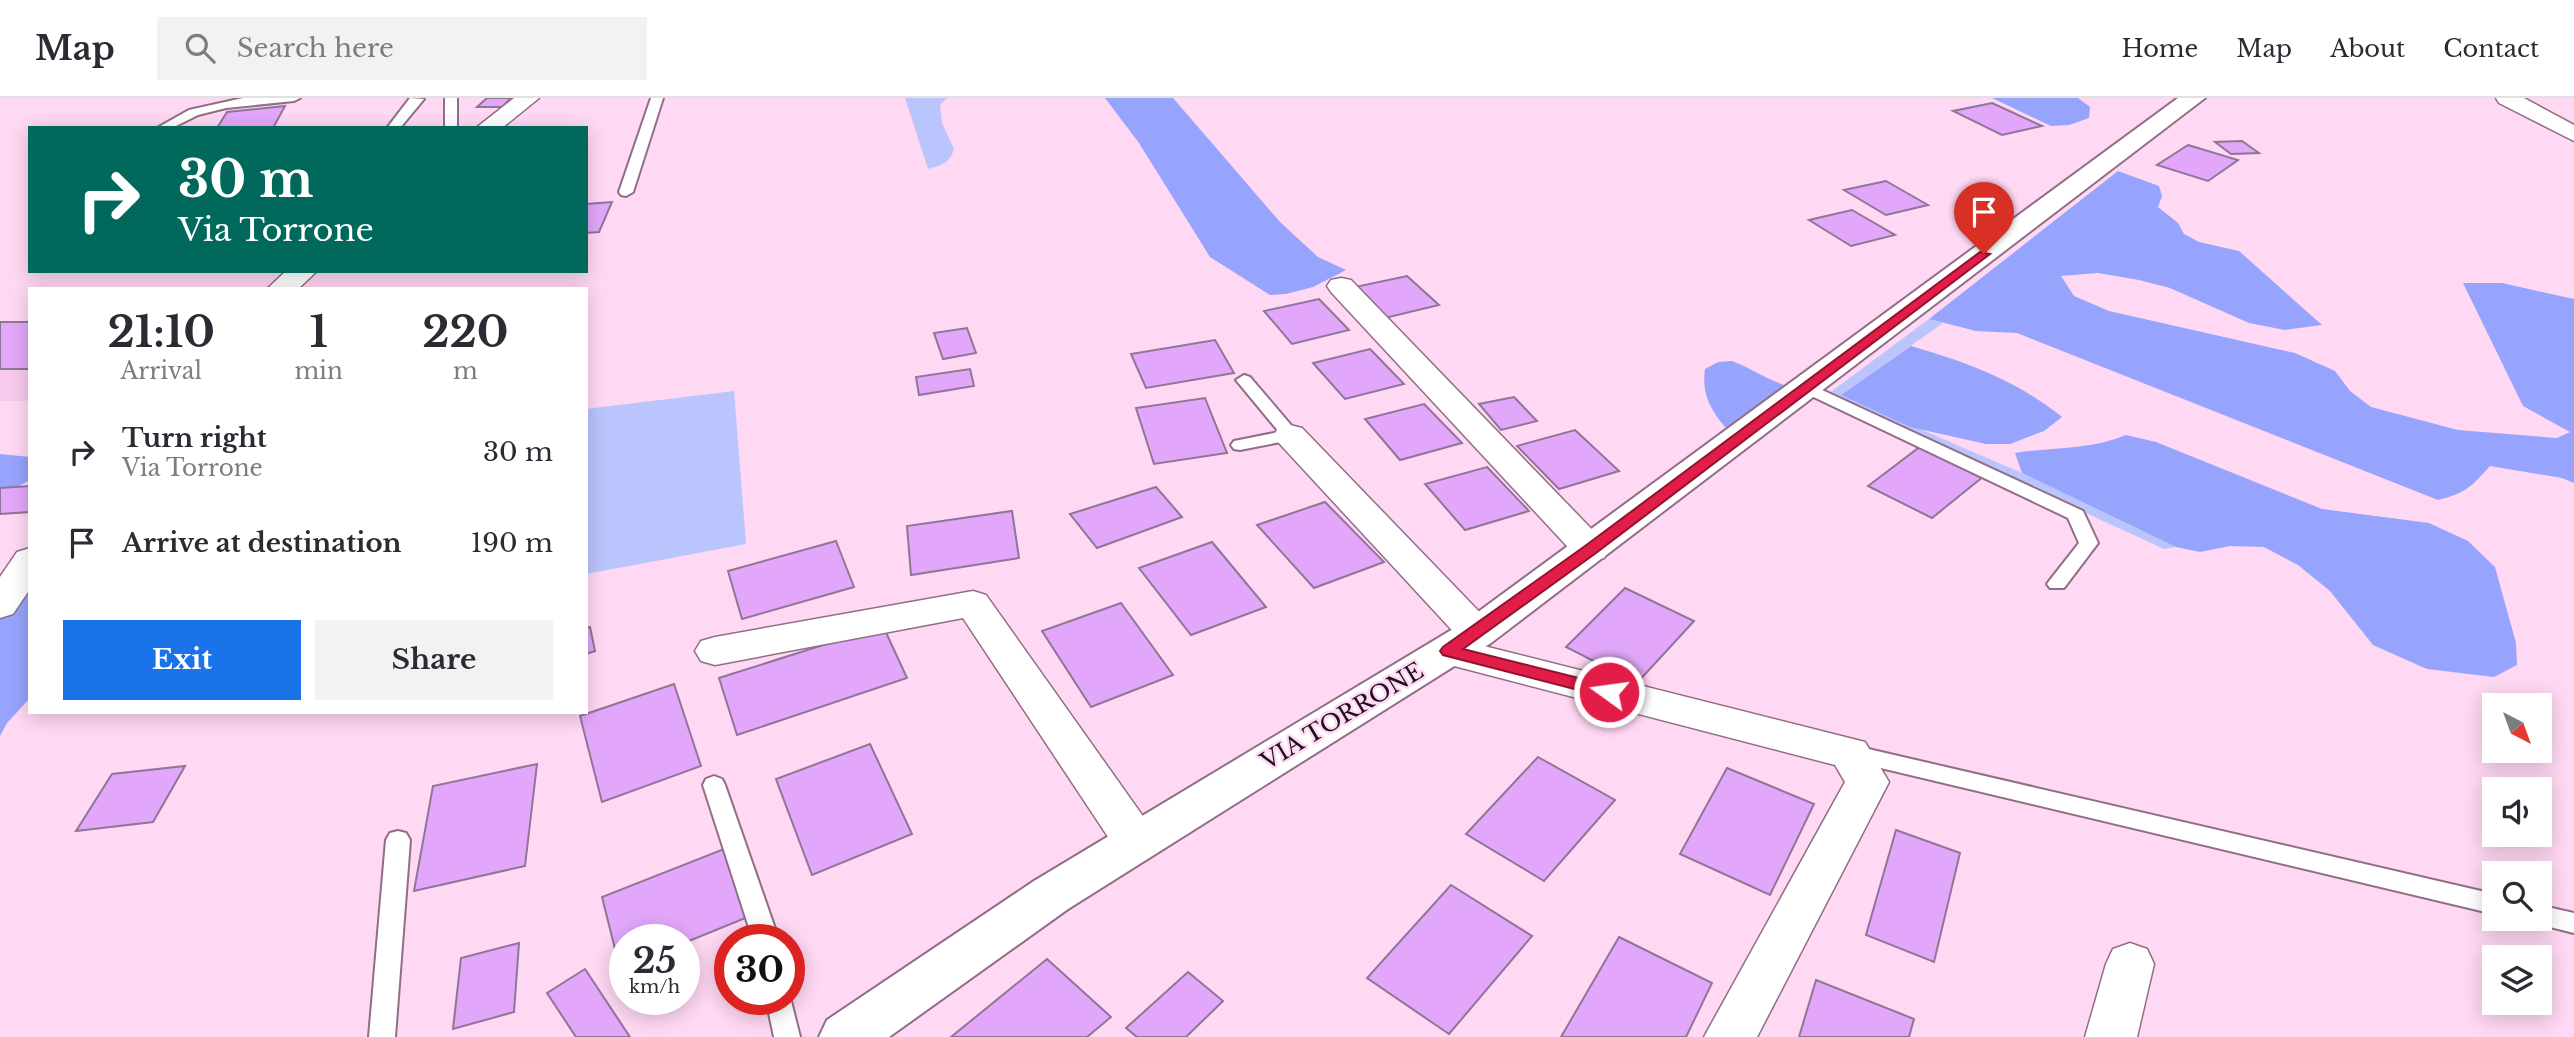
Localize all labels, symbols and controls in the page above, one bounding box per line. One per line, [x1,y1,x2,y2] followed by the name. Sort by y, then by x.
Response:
[157,17,647,80] search box
[35,28,115,69] text: Map
[181,29,219,67] icon: search
[237,32,394,64] text: Search here
[2122,34,2198,63] text: Home
[2236,34,2292,63] text: Map
[2330,34,2405,63] text: About
[2443,34,2539,63] text: Contact
[178,149,313,210] text: 30 m
[63,154,154,245] icon: right
[1954,182,2014,254] pin
[1965,193,2003,231] icon: arrive
[178,210,374,250] text: Via Torrone
[107,306,215,358] text: 21:10
[309,306,328,358] text: 1
[422,306,509,358] text: 220
[120,357,202,385] text: Arrival
[294,357,343,385] text: min
[453,357,478,385] text: m
[122,422,267,454] text: Turn right
[63,433,101,471] icon: right
[483,436,553,468] text: 30 m
[122,454,263,482] text: Via Torrone
[63,524,101,562] icon: arrive
[122,527,402,559] text: Arrive at destination
[471,527,553,559] text: 190 m
[63,620,301,700] button: Exit
[315,620,553,700] button: Share
[1572,655,1646,729] position arrow
[1255,656,1428,776] street label: VIA TORRONE
[2482,693,2552,763] north arrow
[2482,693,2552,1015] map controls
[2482,777,2552,847] button: sound
[2482,861,2552,931] button: search
[714,924,805,1015] speed limit sign: 30
[633,939,676,982] text: 25
[2482,945,2552,1015] button: layers
[629,976,680,998] text: km/h

